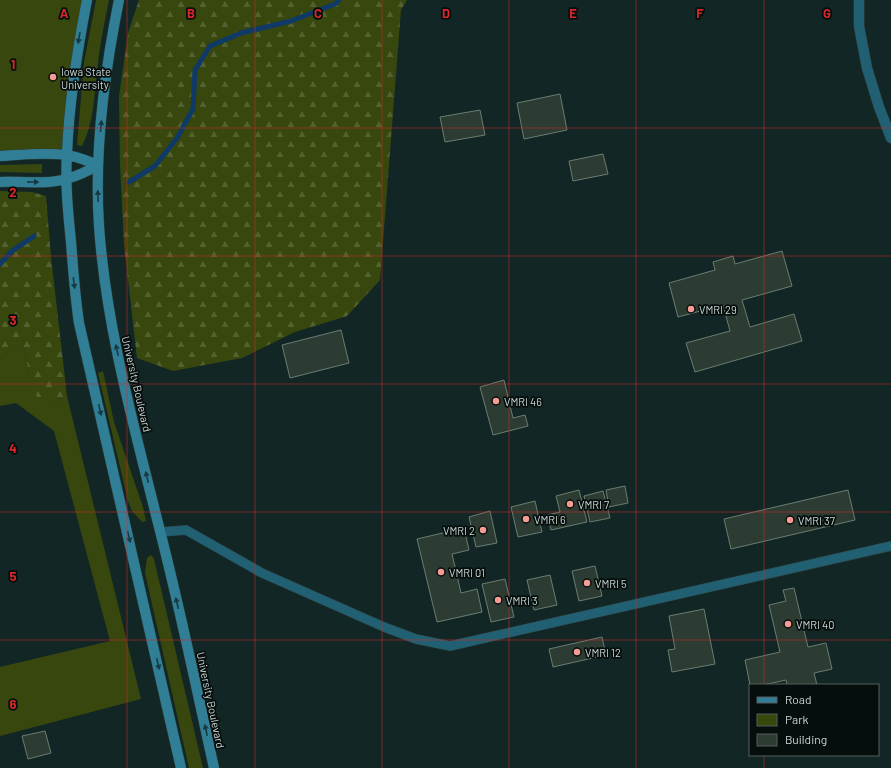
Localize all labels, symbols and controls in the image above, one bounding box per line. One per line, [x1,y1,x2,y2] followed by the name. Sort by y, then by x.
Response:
[60,5,69,21] text: A
[187,5,195,21] text: B
[314,5,322,21] text: C
[442,5,450,21] text: D
[569,5,577,21] text: E
[696,5,704,21] text: F
[823,5,831,21] text: G
[76,32,82,44] one-way arrow
[11,56,15,72] text: 1
[61,65,111,91] place label: Iowa State University
[48,72,58,82] marker: Iowa State University
[98,120,105,132] one-way arrow
[27,179,40,185] one-way arrow
[9,184,17,200] text: 2
[95,189,101,202] one-way arrow
[71,277,77,289] one-way arrow
[699,303,737,316] place label: VMRI 29
[686,304,696,314] marker: VMRI 29
[9,312,17,328] text: 3
[120,335,154,433] street label: University Boulevard
[114,344,120,356] one-way arrow
[504,395,542,408] place label: VMRI 46
[491,396,501,406] marker: VMRI 46
[97,404,103,416] one-way arrow
[9,440,17,456] text: 4
[143,470,149,483] one-way arrow
[578,498,609,511] place label: VMRI 7
[565,499,575,509] marker: VMRI 7
[534,513,566,526] place label: VMRI 6
[521,514,531,524] marker: VMRI 6
[798,514,835,527] place label: VMRI 37
[785,515,795,525] marker: VMRI 37
[443,524,475,537] place label: VMRI 2
[478,525,488,535] marker: VMRI 2
[126,531,132,543] one-way arrow
[449,566,485,579] place label: VMRI 01
[436,567,446,577] marker: VMRI 01
[9,568,17,584] text: 5
[595,577,627,590] place label: VMRI 5
[582,578,592,588] marker: VMRI 5
[506,594,538,607] place label: VMRI 3
[493,595,503,605] marker: VMRI 3
[174,597,180,609] one-way arrow
[796,618,834,631] place label: VMRI 40
[783,619,793,629] marker: VMRI 40
[585,646,621,659] place label: VMRI 12
[572,647,582,657] marker: VMRI 12
[194,651,228,749] street label: University Boulevard
[155,657,161,670] one-way arrow
[749,684,879,756] legend
[785,692,812,706] text: Road
[10,696,17,712] text: 6
[785,712,809,726] text: Park
[202,724,208,736] one-way arrow
[785,732,827,746] text: Building

